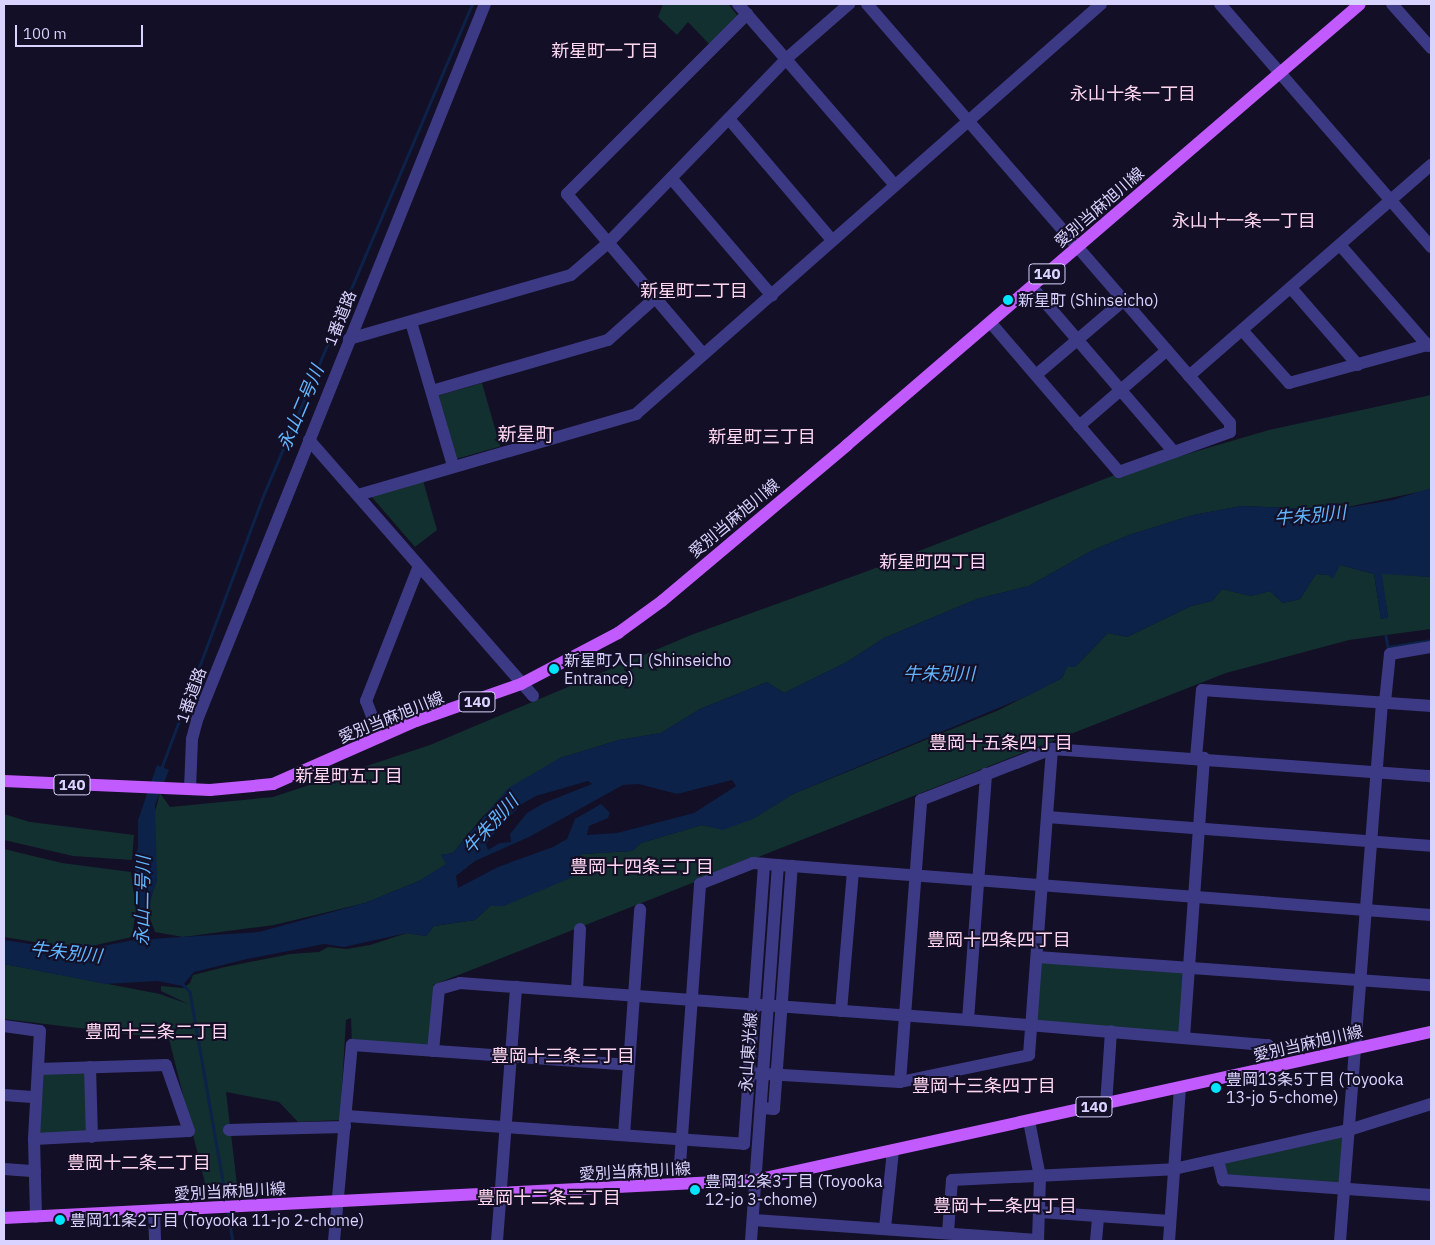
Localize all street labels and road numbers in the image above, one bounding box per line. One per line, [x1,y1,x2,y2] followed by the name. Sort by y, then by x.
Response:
[1050,163,1148,251] street label: 愛別当麻旭川線
[1028,262,1066,286] road number: 140
[320,288,360,348] street label: 1番道路
[685,475,783,561] street label: 愛別当麻旭川線
[172,665,210,725] street label: 1番道路
[335,687,447,747] street label: 愛別当麻旭川線
[458,690,496,714] road number: 140
[53,772,91,798] road number: 140
[736,1011,760,1093] street label: 永山東光線
[1251,1021,1365,1065] street label: 愛別当麻旭川線
[1075,1094,1113,1120] road number: 140
[579,1158,691,1184] street label: 愛別当麻旭川線
[174,1178,286,1204] street label: 愛別当麻旭川線

